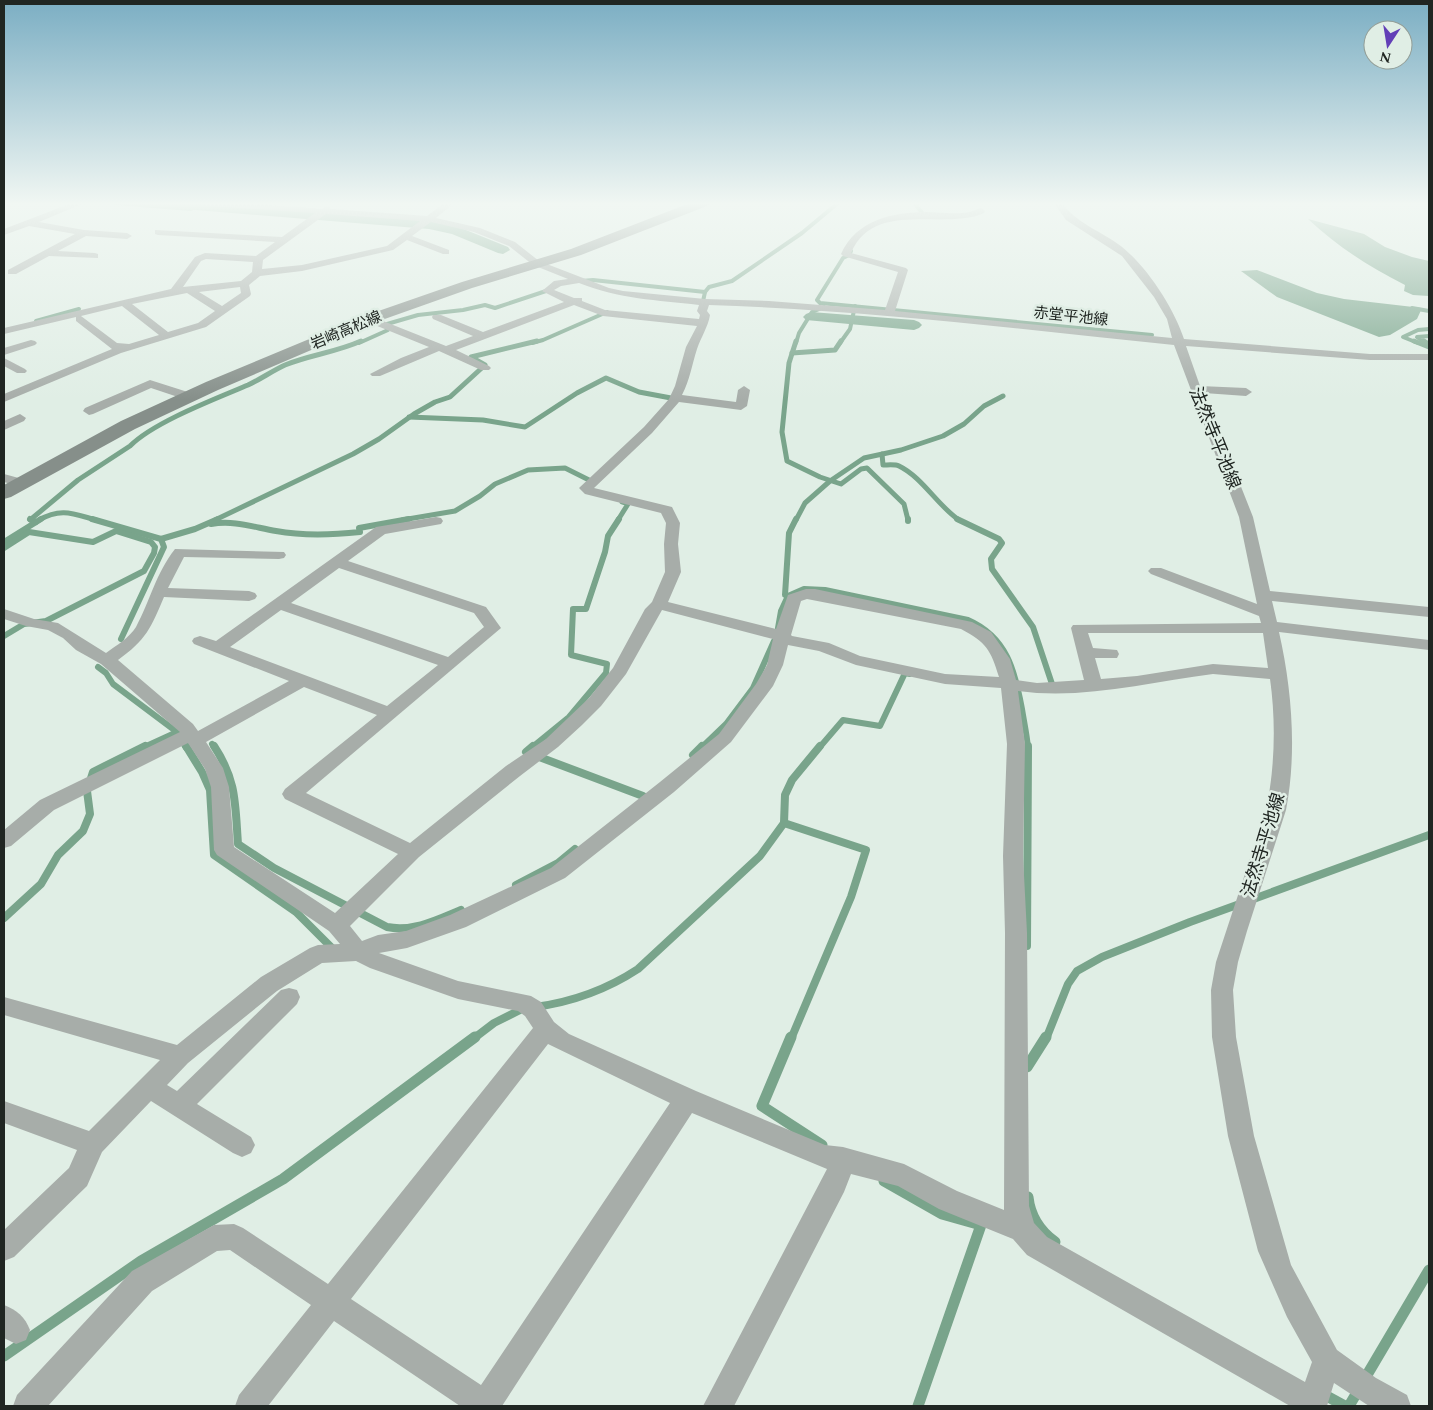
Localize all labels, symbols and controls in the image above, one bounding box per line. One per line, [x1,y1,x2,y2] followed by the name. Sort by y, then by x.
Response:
[1363,20,1413,70] north arrow
[1378,46,1393,69] text: N
[1032,301,1109,332] street label: 赤堂平池線
[307,305,385,356] street label: 岩崎高松線
[1182,383,1247,493] street label: 法然寺平池線
[1235,790,1292,901] street label: 法然寺平池線

